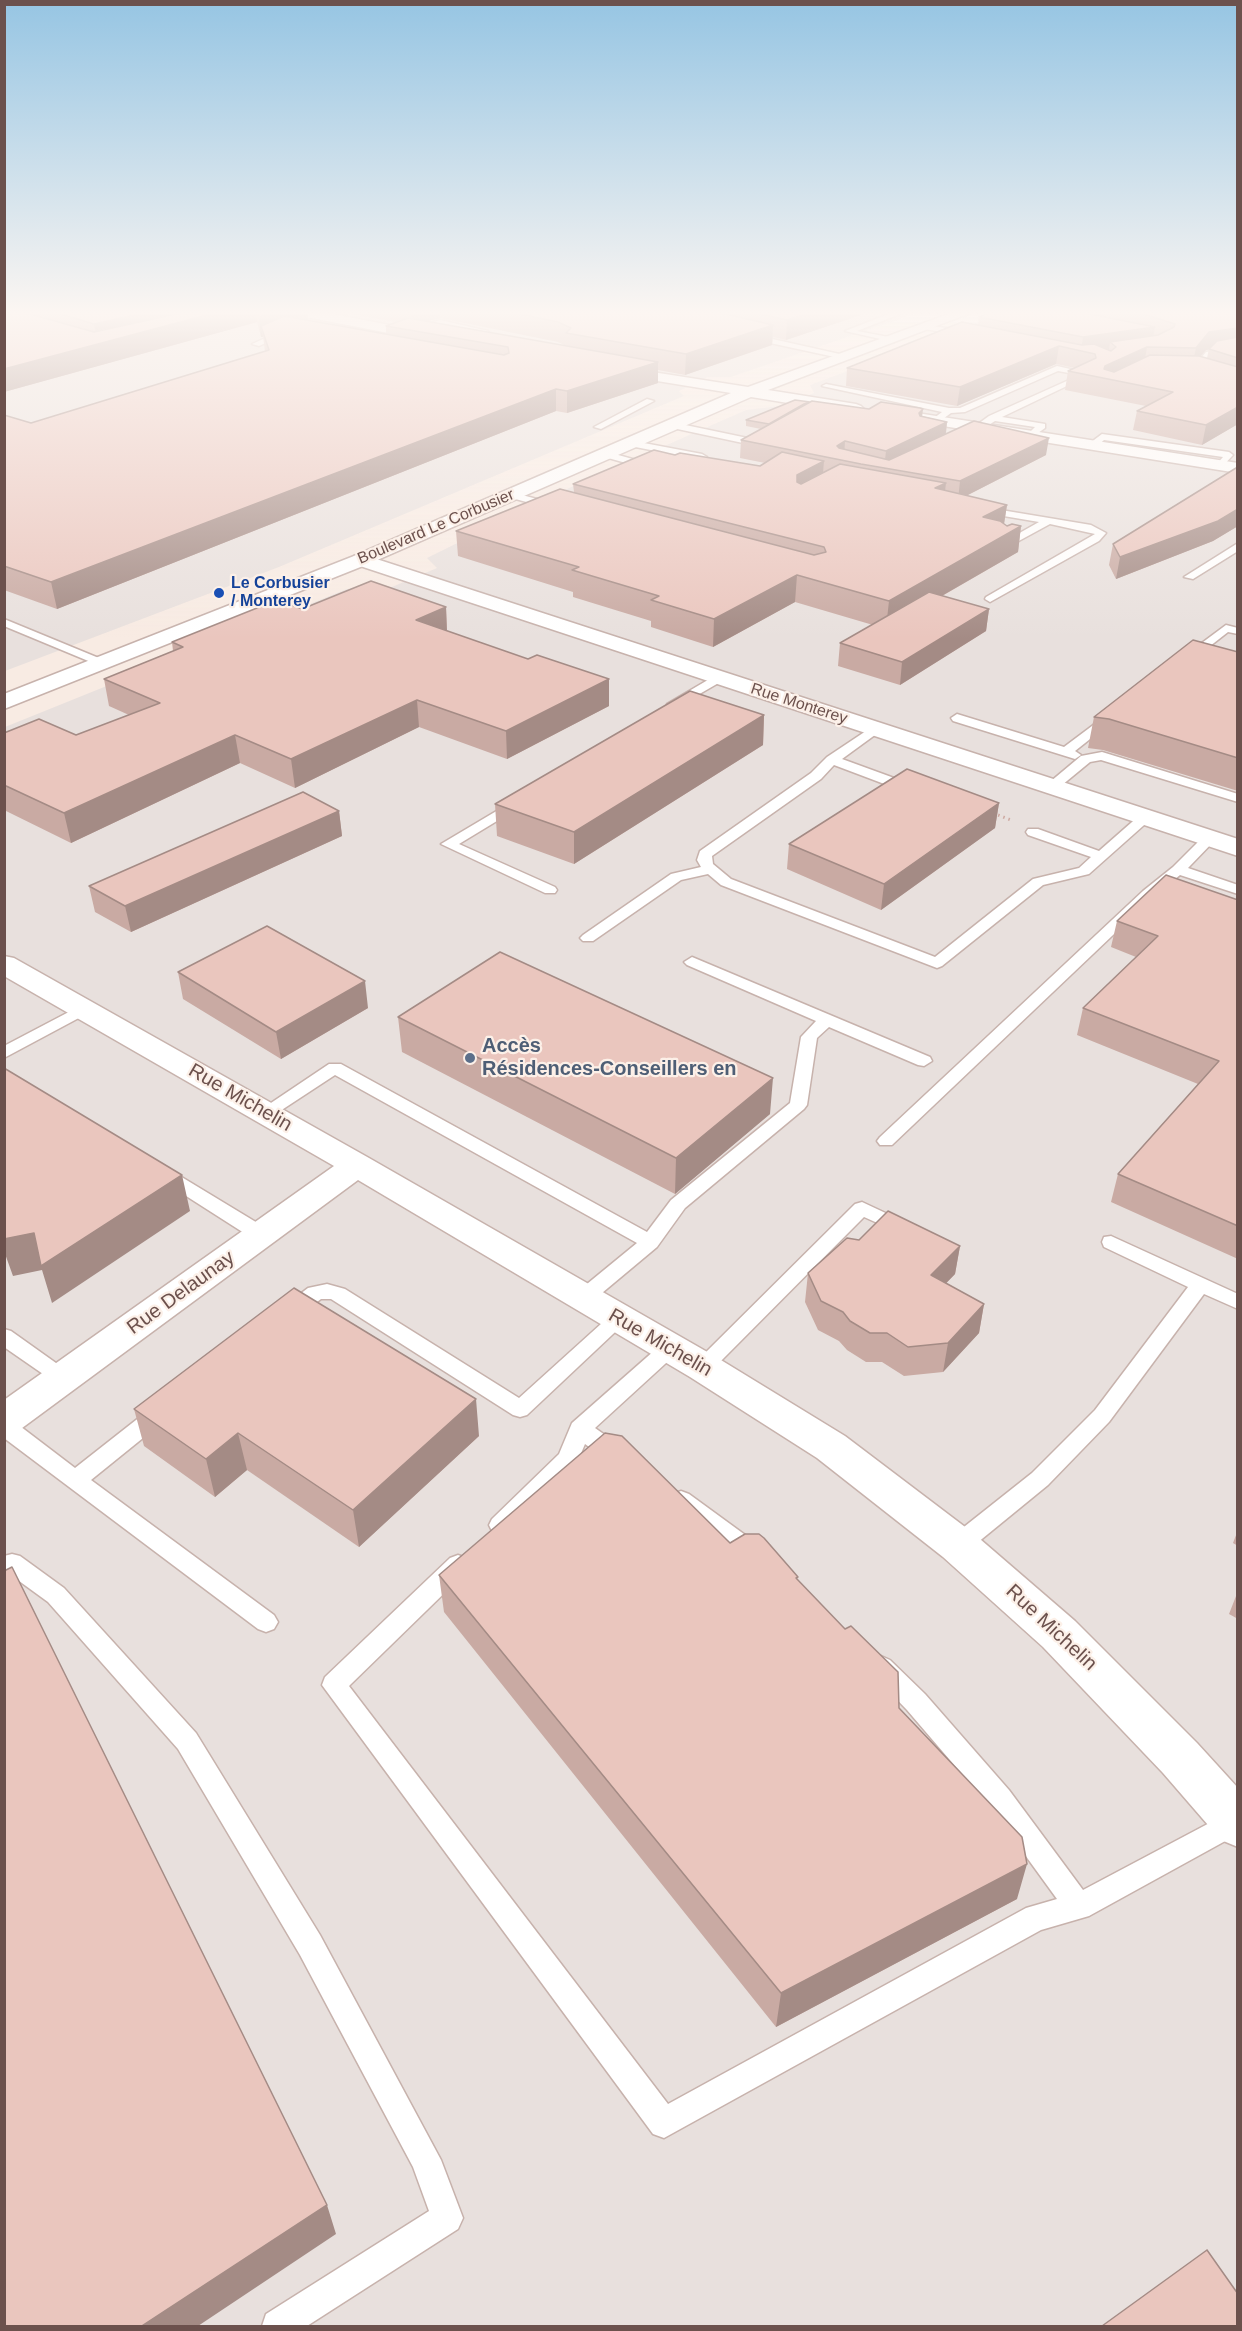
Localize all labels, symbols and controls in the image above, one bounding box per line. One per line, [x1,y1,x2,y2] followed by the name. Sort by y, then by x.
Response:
[355,485,517,569] street label: Boulevard Le Corbusier
[231,574,330,612] place label: Le Corbusier / Monterey
[212,586,226,600] marker: Le Corbusier / Monterey
[748,679,850,729] street label: Rue Monterey
[482,1034,737,1081] place label: Accès Résidences-Conseillers en
[463,1051,477,1065] marker: Accès Résidences-Conseillers en
[184,1059,296,1137] street label: Rue Michelin
[123,1246,239,1340] street label: Rue Delaunay
[604,1304,716,1382] street label: Rue Michelin
[1001,1580,1101,1676] street label: Rue Michelin

